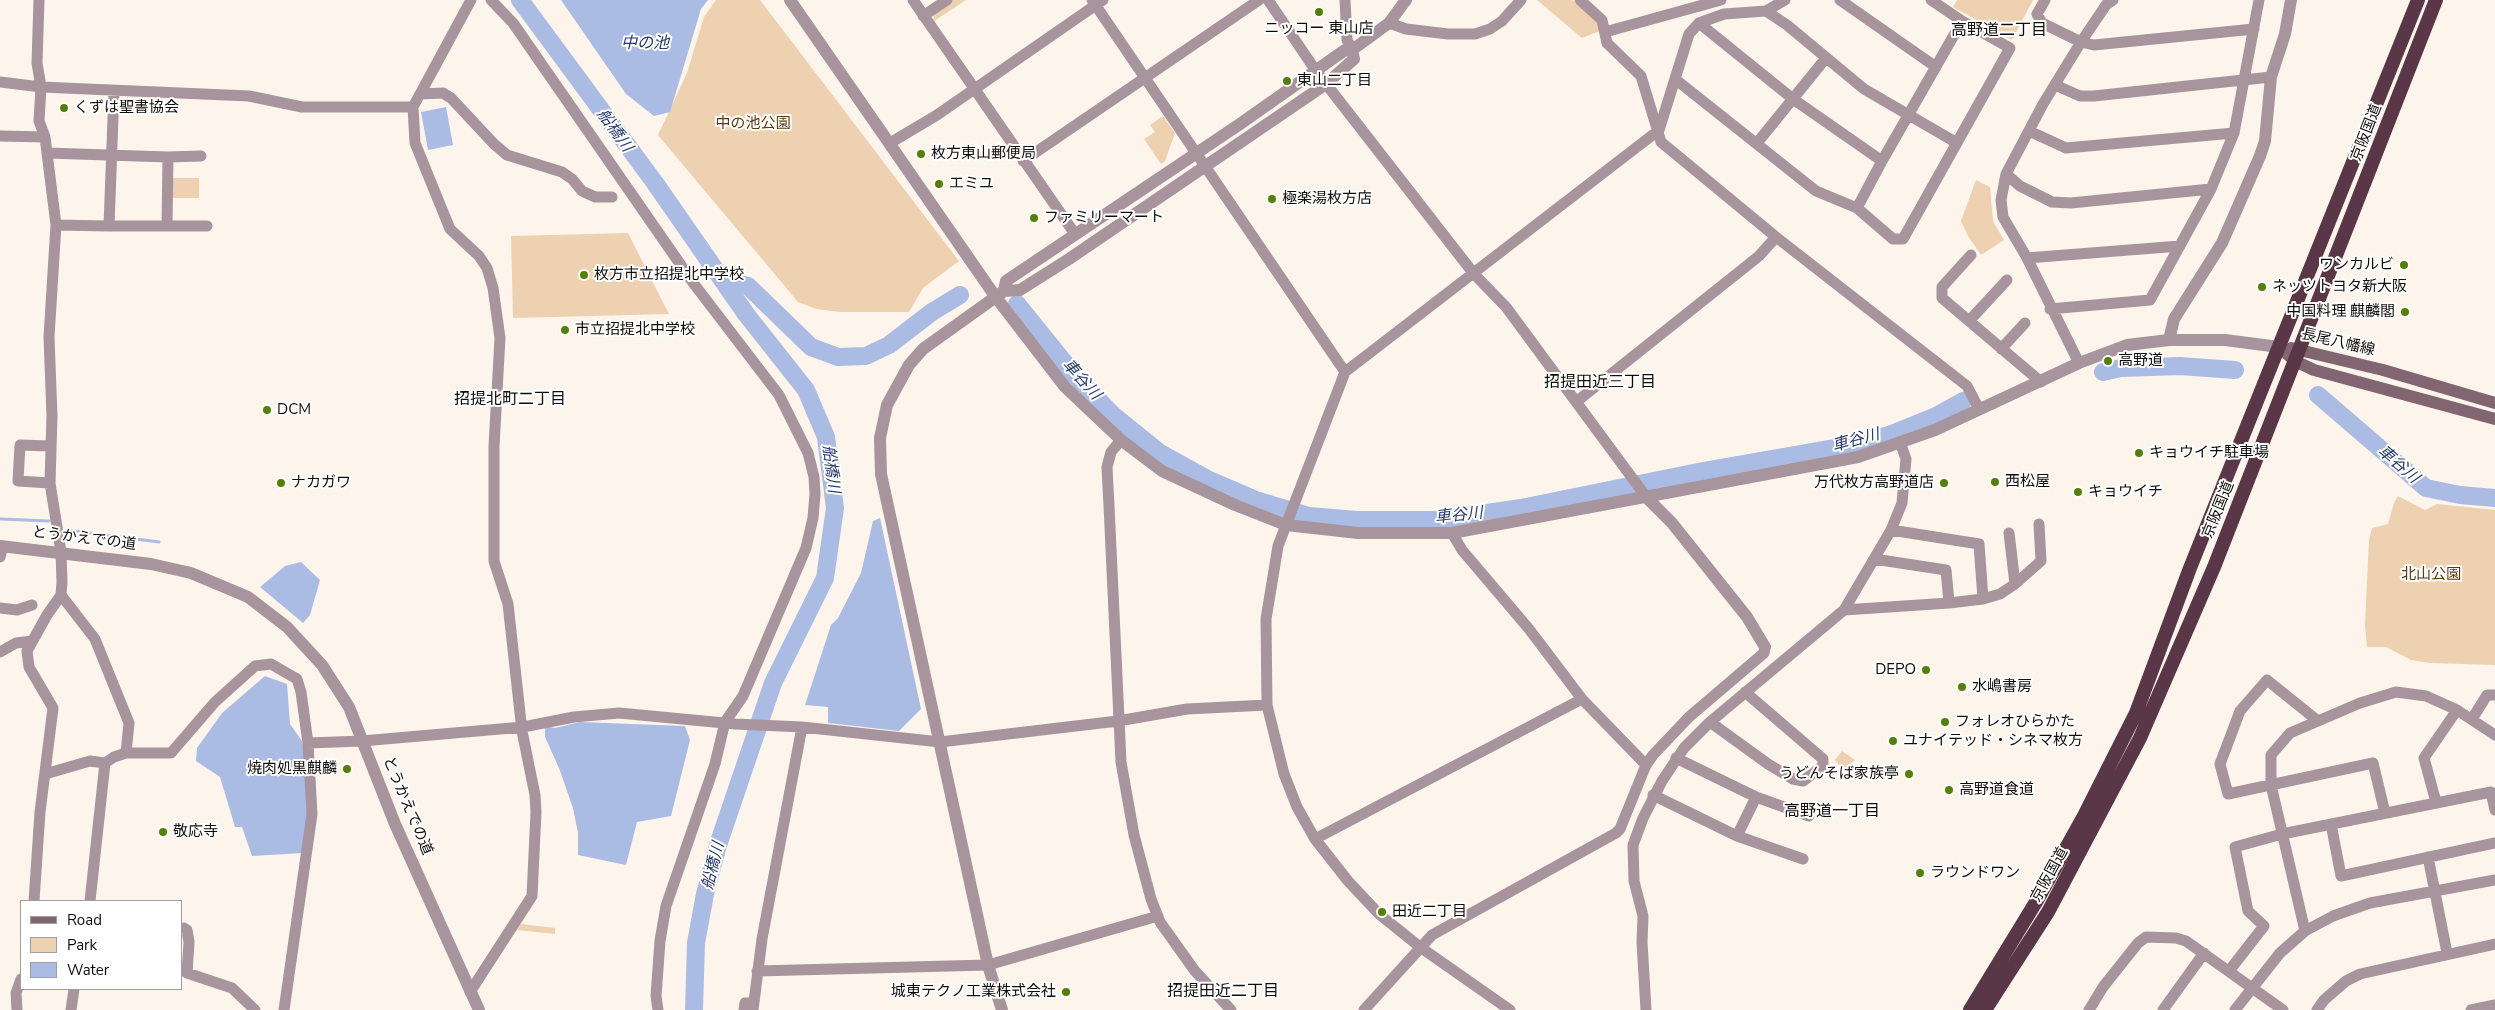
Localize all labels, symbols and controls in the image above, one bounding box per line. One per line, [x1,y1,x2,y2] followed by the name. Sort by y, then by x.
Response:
[1313,6,1325,18] marker: ニッコー 東山店
[1265,20,1373,38] place label: ニッコー 東山店
[1951,21,2047,41] district label: 高野道二丁目
[621,34,669,54] water label: 中の池
[1297,72,1372,90] place label: 東山二丁目
[1281,75,1293,87] marker: 東山二丁目
[74,99,179,117] place label: くずは聖書協会
[58,102,70,114] marker: くずは聖書協会
[2348,102,2386,164] street label: 京阪国道
[592,106,636,156] water label: 船橋川
[716,115,790,133] park label: 中の池公園
[931,145,1036,163] place label: 枚方東山郵便局
[915,148,927,160] marker: 枚方東山郵便局
[949,175,994,193] place label: エミユ
[933,178,945,190] marker: エミユ
[1282,190,1372,208] place label: 極楽湯枚方店
[1266,193,1278,205] marker: 極楽湯枚方店
[1044,209,1164,227] place label: ファミリーマート
[1028,212,1040,224] marker: ファミリーマート
[2319,256,2394,274] place label: ワンカルビ
[2398,259,2410,271] marker: ワンカルビ
[594,266,744,284] place label: 枚方市立招提北中学校
[578,269,590,281] marker: 枚方市立招提北中学校
[2272,278,2407,296] place label: ネッツトヨタ新大阪
[2256,281,2268,293] marker: ネッツトヨタ新大阪
[2286,303,2395,321] place label: 中国料理 麒麟閣
[2399,306,2411,318] marker: 中国料理 麒麟閣
[575,321,695,339] place label: 市立招提北中学校
[559,324,571,336] marker: 市立招提北中学校
[2299,326,2377,360] street label: 長尾八幡線
[2118,352,2163,370] place label: 高野道
[2102,355,2114,367] marker: 高野道
[1058,356,1104,404] water label: 車谷川
[1544,373,1656,393] district label: 招提田近三丁目
[454,390,566,410] district label: 招提北町二丁目
[277,401,311,419] place label: DCM
[261,404,273,416] marker: DCM
[1830,426,1882,456] water label: 車谷川
[2374,442,2422,488] water label: 車谷川
[818,444,842,494] water label: 船橋川
[2149,444,2269,462] place label: キョウイチ駐車場
[2133,447,2145,459] marker: キョウイチ駐車場
[2005,473,2050,491] place label: 西松屋
[291,474,351,492] place label: ナカガワ
[1814,474,1934,492] place label: 万代枚方高野道店
[1989,476,2001,488] marker: 西松屋
[275,477,287,489] marker: ナカガワ
[1938,477,1950,489] marker: 万代枚方高野道店
[2199,479,2239,541] street label: 京阪国道
[2088,483,2163,501] place label: キョウイチ
[2072,486,2084,498] marker: キョウイチ
[1434,504,1484,528] water label: 車谷川
[31,524,137,554] street label: とうかえでの道
[2401,566,2461,584] park label: 北山公園
[1875,661,1916,679] place label: DEPO
[1920,664,1932,676] marker: DEPO
[1972,678,2032,696] place label: 水嶋書房
[1956,681,1968,693] marker: 水嶋書房
[1955,713,2075,731] place label: フォレオひらかた
[1939,716,1951,728] marker: フォレオひらかた
[1903,732,2083,750] place label: ユナイテッド・シネマ枚方
[1887,735,1899,747] marker: ユナイテッド・シネマ枚方
[378,754,436,858] street label: とうかえでの道
[247,760,337,778] place label: 焼肉処黒麒麟
[341,763,353,775] marker: 焼肉処黒麒麟
[1779,765,1899,783] place label: うどんそば家族亭
[1903,768,1915,780] marker: うどんそば家族亭
[1959,781,2034,799] place label: 高野道食道
[1943,784,1955,796] marker: 高野道食道
[1784,802,1880,822] district label: 高野道一丁目
[173,823,218,841] place label: 敬応寺
[157,826,169,838] marker: 敬応寺
[699,840,729,892] water label: 船橋川
[2028,844,2072,906] street label: 京阪国道
[1930,864,2020,882] place label: ラウンドワン
[1914,867,1926,879] marker: ラウンドワン
[20,900,182,990] legend
[1392,903,1467,921] place label: 田近二丁目
[1376,906,1388,918] marker: 田近二丁目
[67,910,102,930] text: Road
[67,935,97,955] text: Park
[67,960,109,980] text: Water
[1167,982,1279,1002] district label: 招提田近二丁目
[891,983,1056,1001] place label: 城東テクノ工業株式会社
[1060,986,1072,998] marker: 城東テクノ工業株式会社

